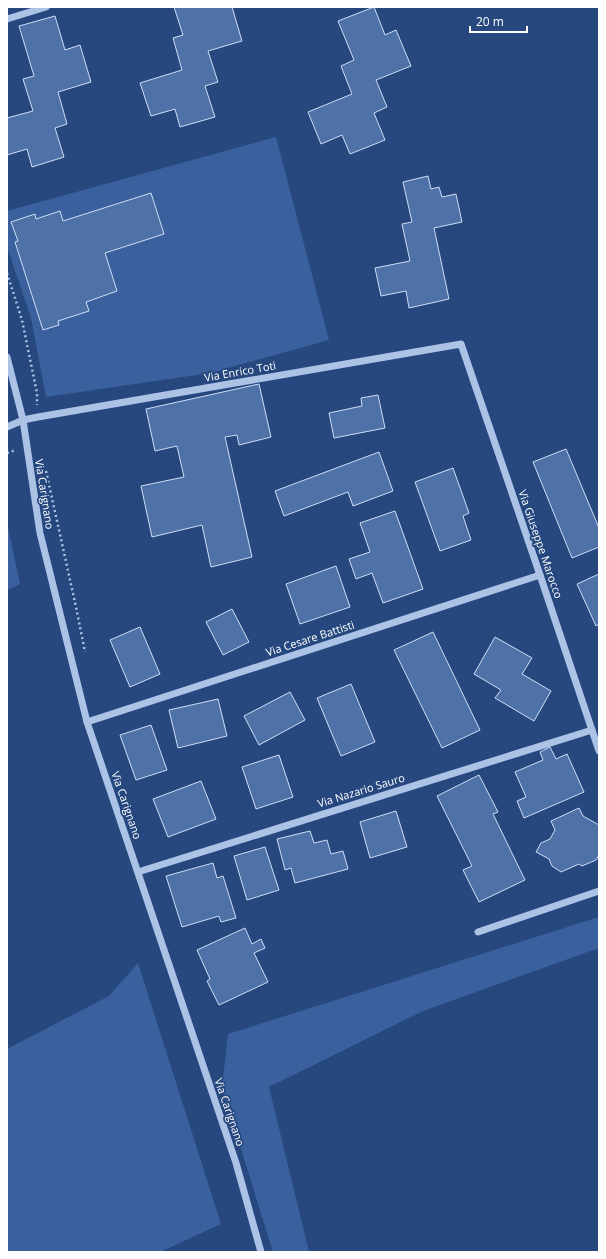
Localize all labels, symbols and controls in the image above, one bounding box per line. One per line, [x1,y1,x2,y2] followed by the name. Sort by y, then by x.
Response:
[470,8,527,34] scale bar
[476,13,504,30] text: 20 m
[203,357,277,385] street label: Via Enrico Toti
[32,458,58,531] street label: Via Carignano
[515,488,567,601] street label: Via Giuseppe Marocco
[264,617,356,659] street label: Via Cesare Battisti
[108,769,146,841] street label: Via Carignano
[315,769,407,810] street label: Via Nazario Sauro
[211,1076,249,1148] street label: Via Carignano

